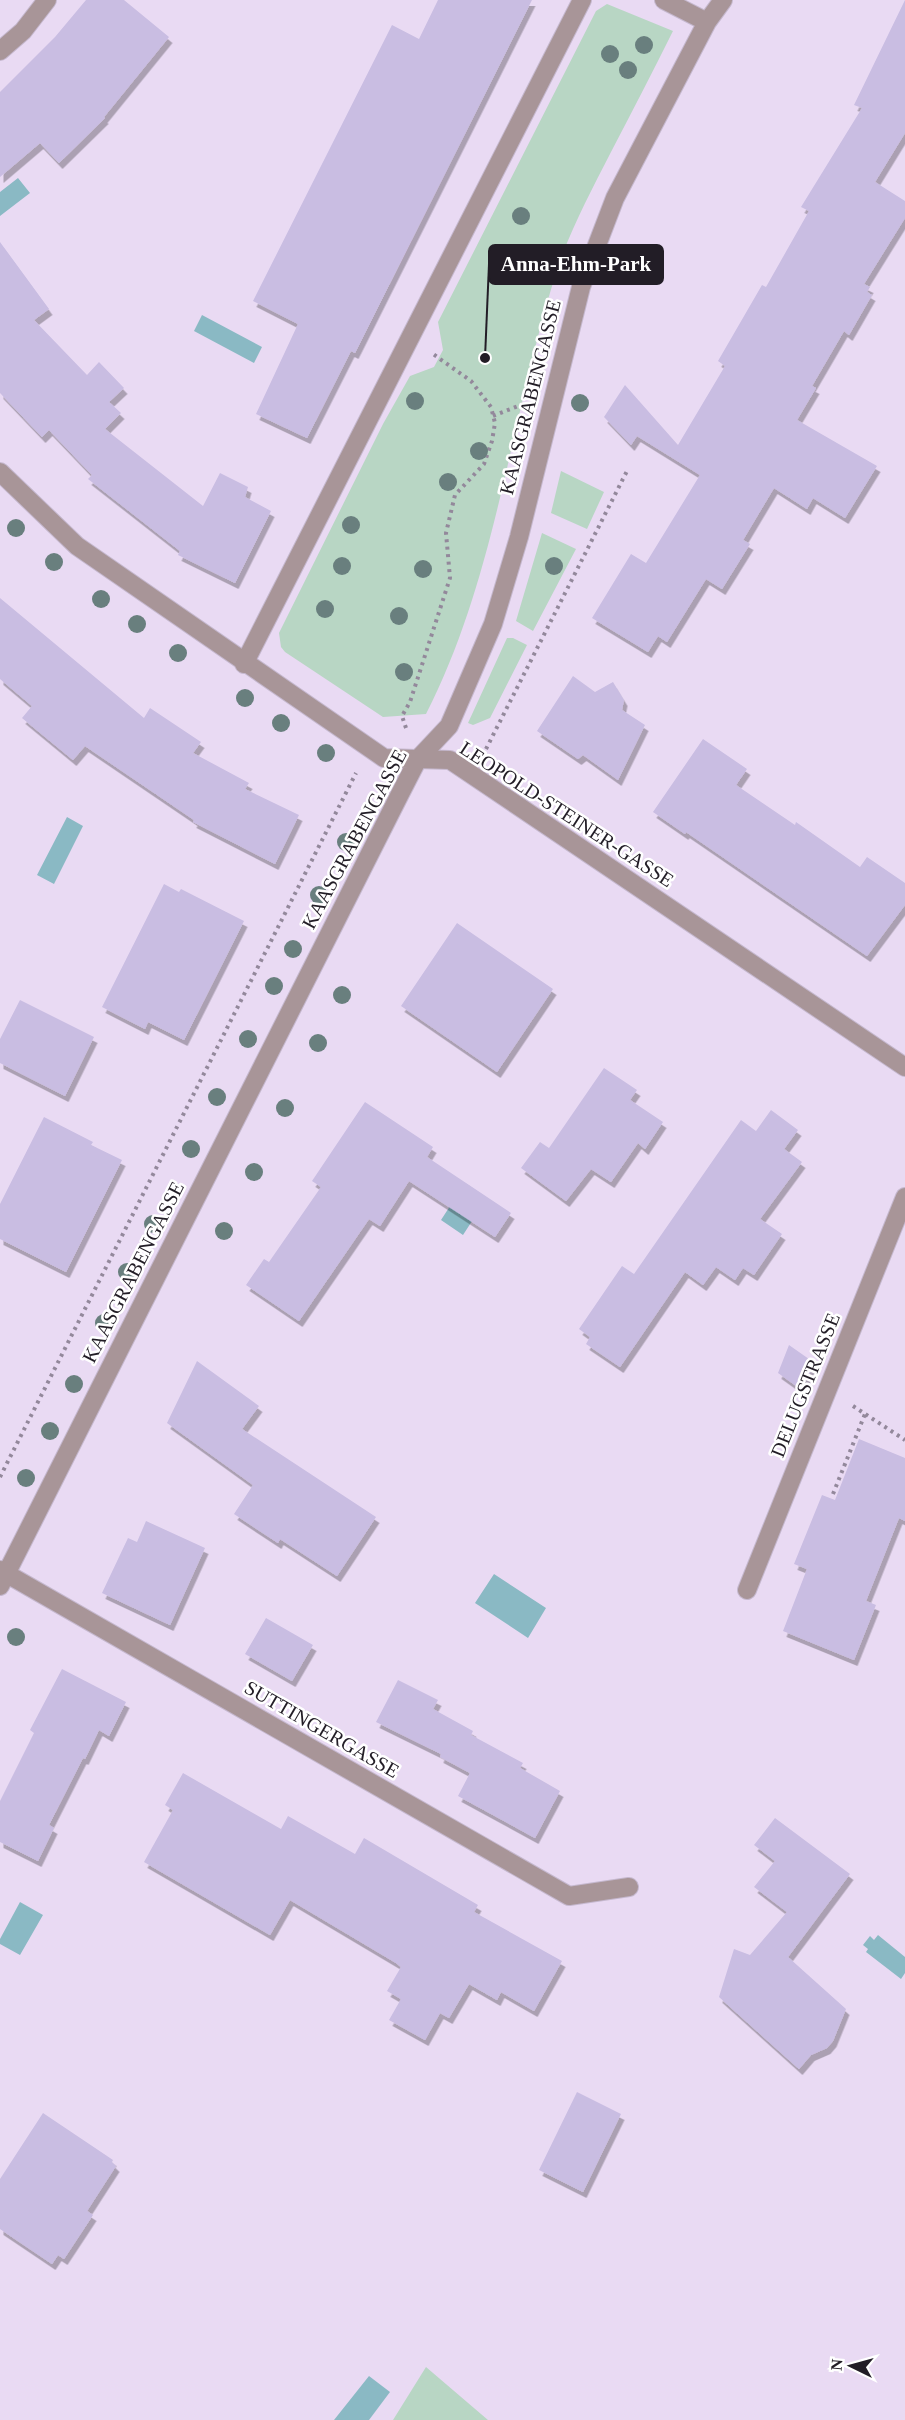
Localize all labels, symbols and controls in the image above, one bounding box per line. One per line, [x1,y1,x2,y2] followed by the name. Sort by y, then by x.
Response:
[489,245,663,284] callout: Anna-Ehm-Park
[501,252,652,276] text: Anna-Ehm-Park
[495,297,565,497] street label: KAASGRABENGASSE
[456,737,678,891] street label: LEOPOLD-STEINER-GASSE
[297,746,411,932] street label: KAASGRABENGASSE
[78,1178,188,1366] street label: KAASGRABENGASSE
[766,1310,844,1460] street label: DELUGSTRASSE
[241,1676,403,1782] street label: SUTTINGERGASSE
[821,2336,881,2396] north arrow
[828,2358,846,2371] text: N

